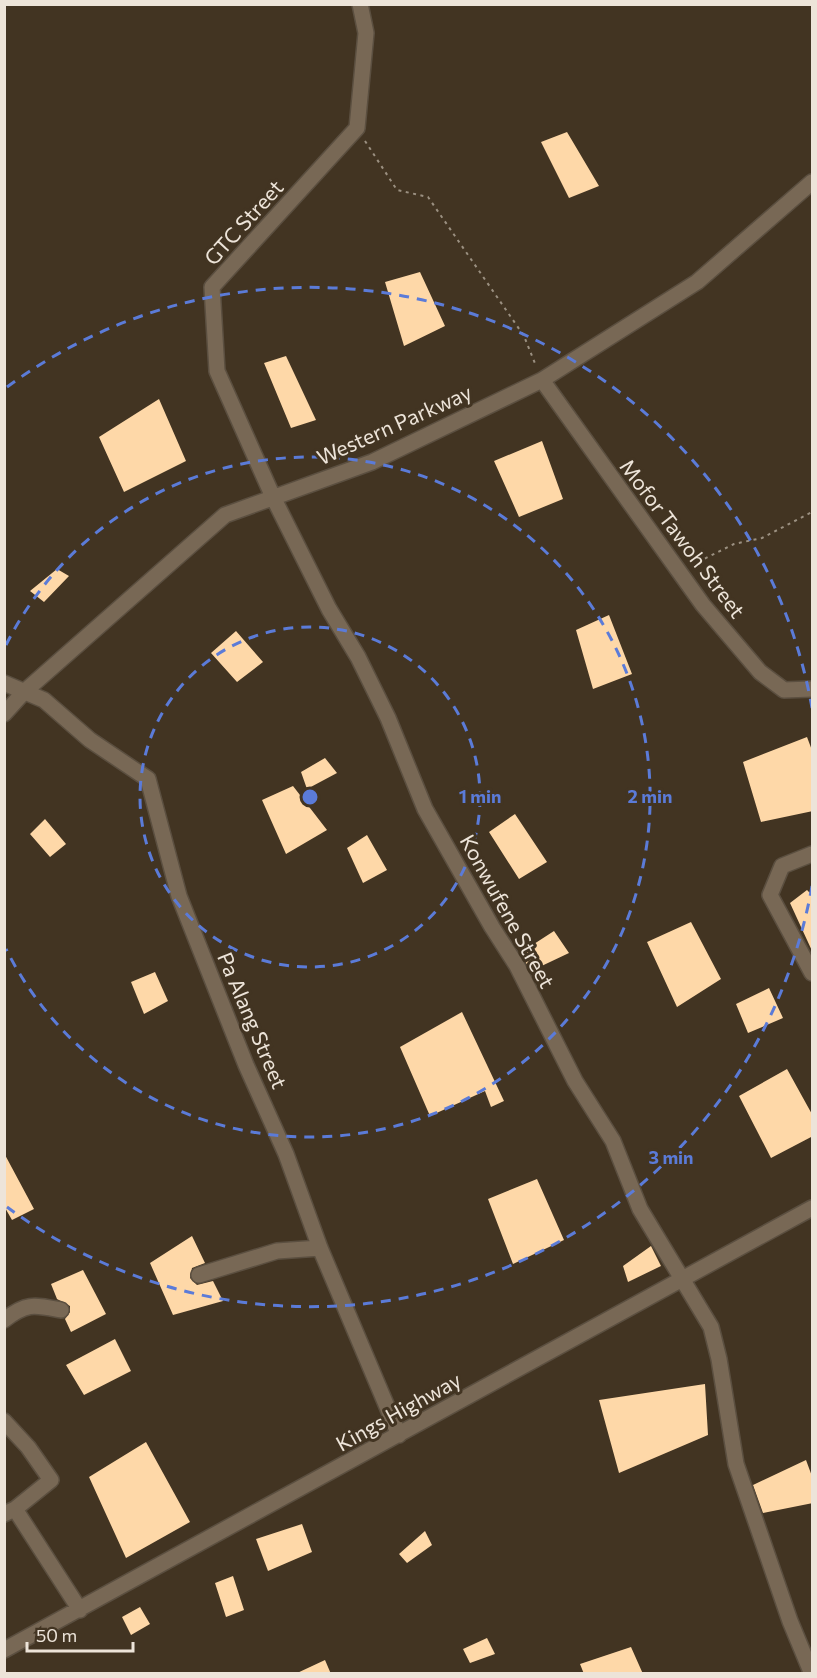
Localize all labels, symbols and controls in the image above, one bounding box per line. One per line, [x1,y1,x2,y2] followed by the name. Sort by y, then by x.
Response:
[198,174,288,270] street label: GTC Street
[313,379,475,469] street label: Western Parkway
[615,454,751,622] street label: Mofor Tawoh Street
[459,785,501,807] text: 1 min
[628,785,672,807] text: 2 min
[300,787,320,807] centre of rings
[455,830,561,992] street label: Konwufene Street
[213,948,293,1092] street label: Pa Alang Street
[648,1146,694,1168] text: 3 min
[331,1366,465,1456] street label: Kings Highway
[27,1615,134,1653] scale bar
[36,1624,77,1646] text: 50 m

